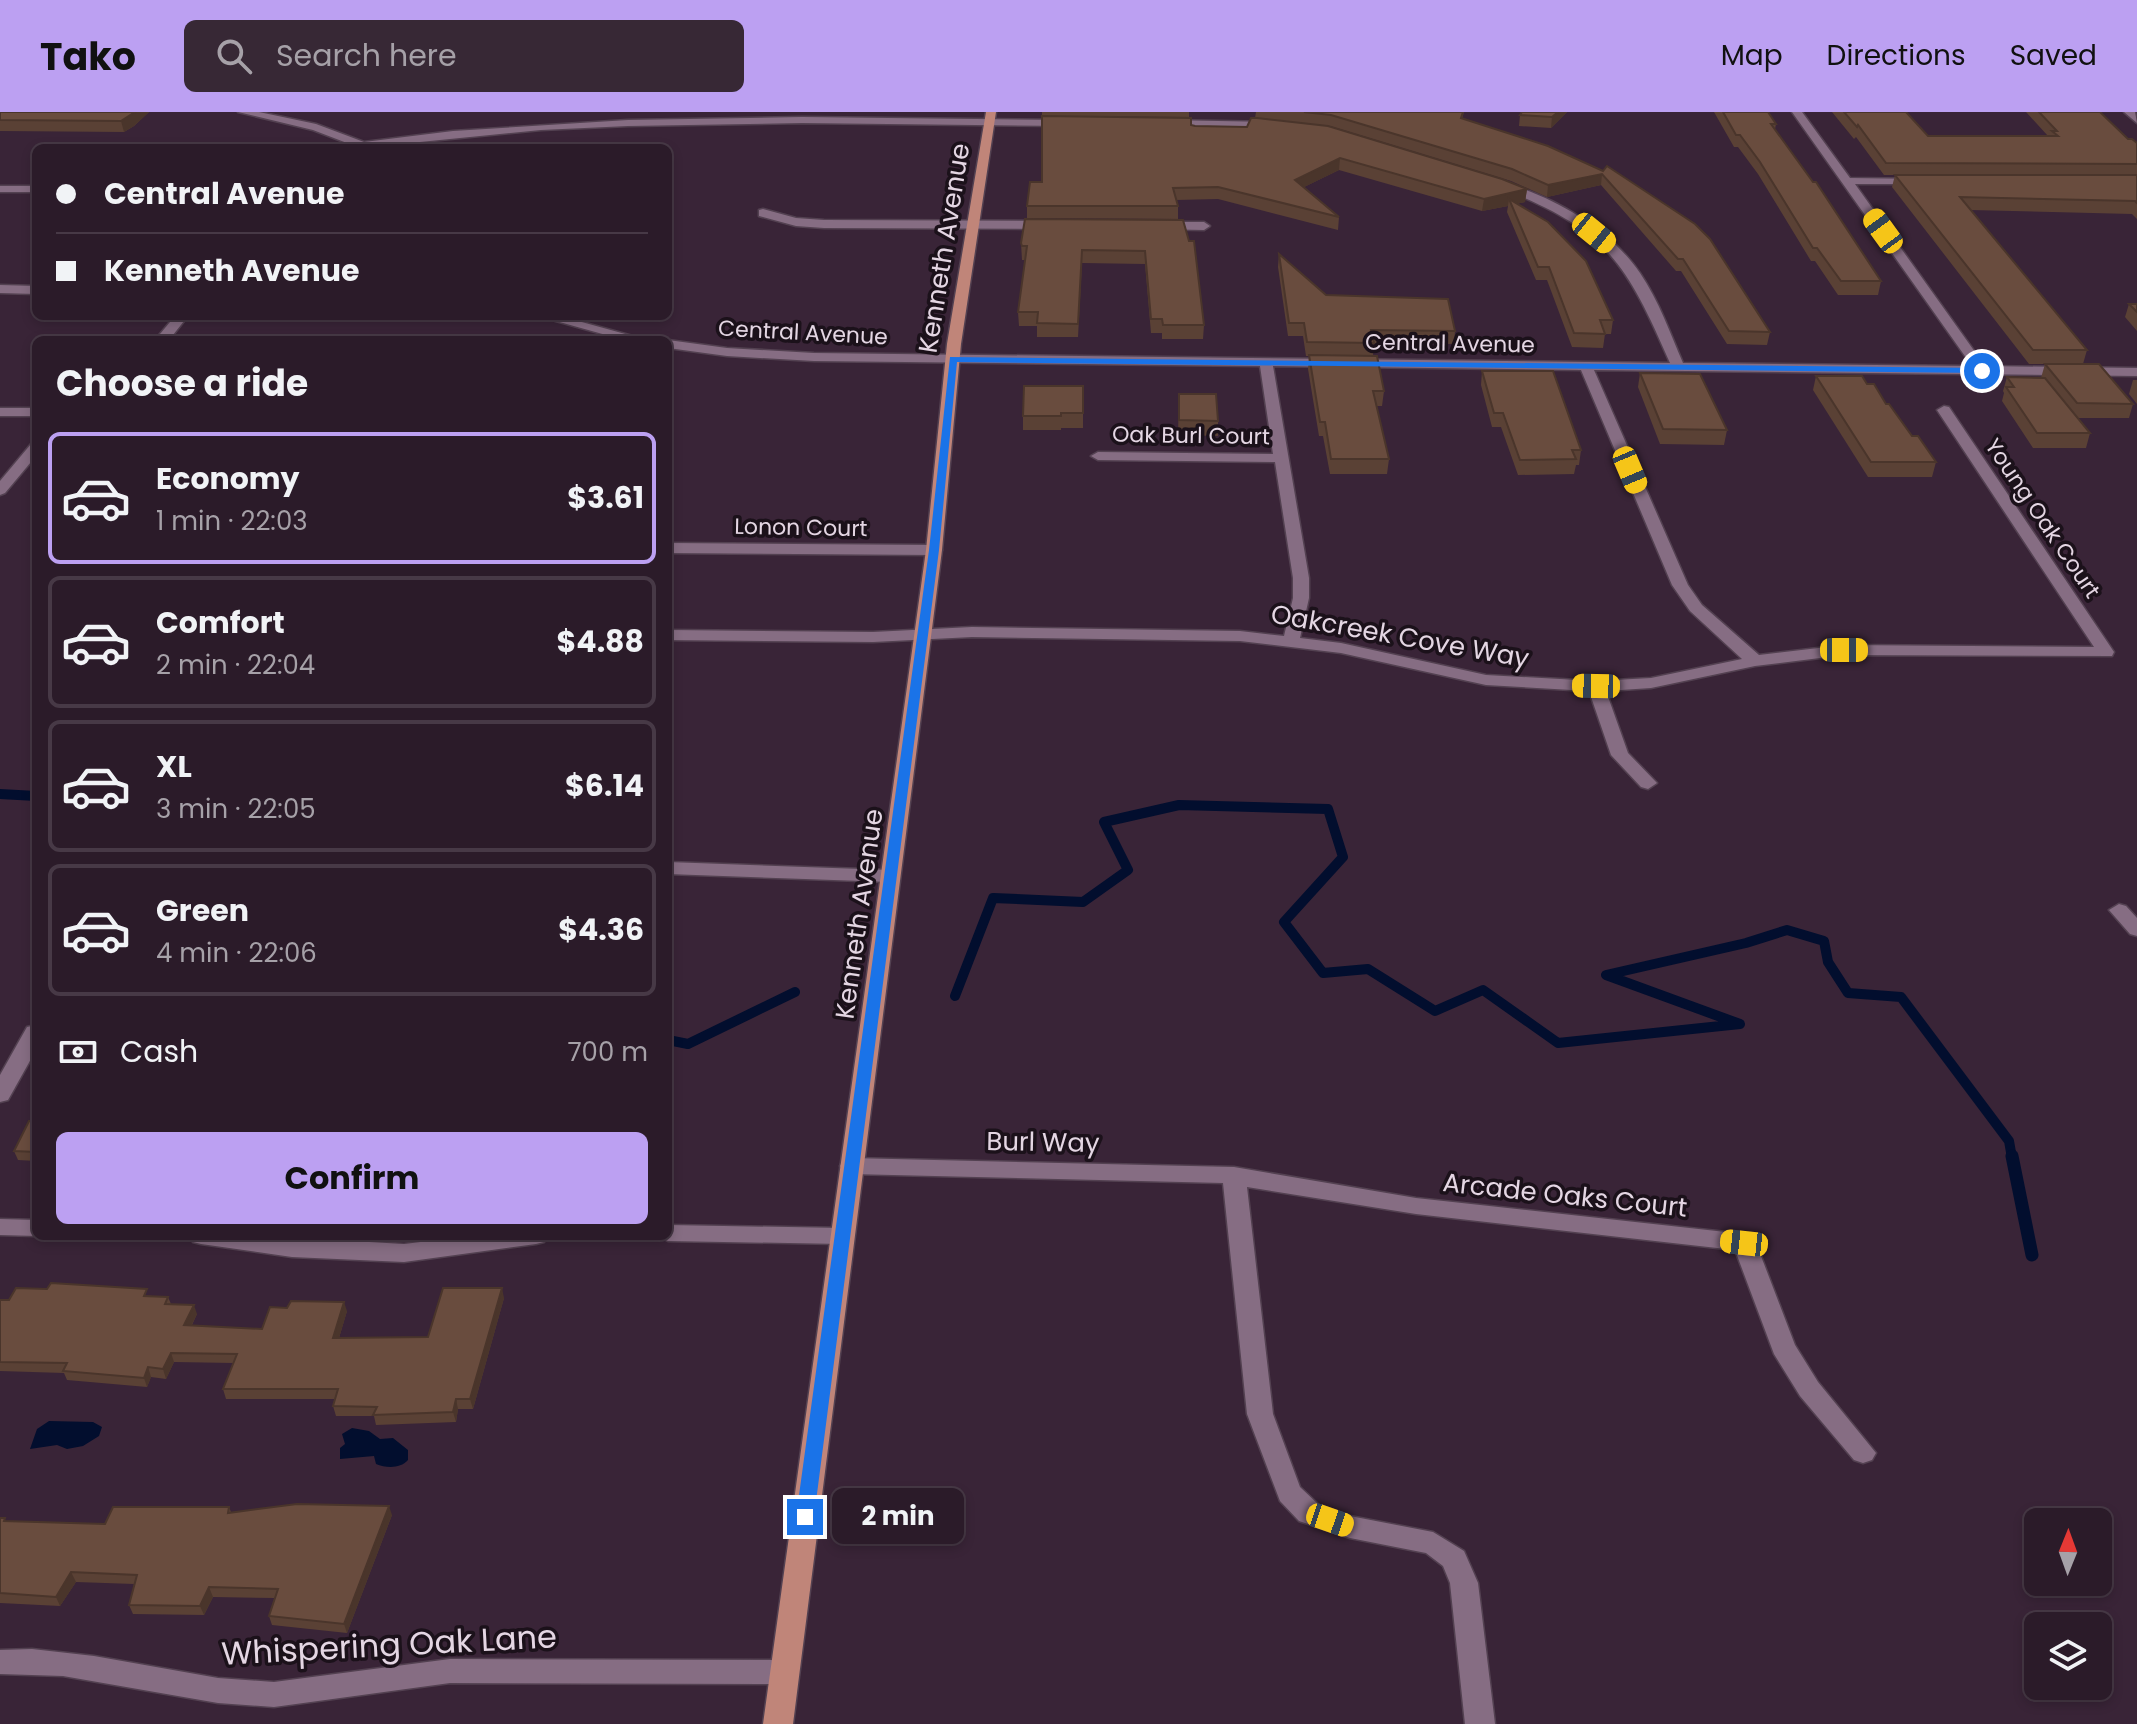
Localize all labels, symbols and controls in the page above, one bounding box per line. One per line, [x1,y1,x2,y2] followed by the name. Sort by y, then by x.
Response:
[184,20,744,92] search box
[40,30,136,83] text: Tako
[212,34,256,78] icon: search
[276,34,457,77] text: Search here
[1721,36,1783,75] text: Map
[1827,36,1966,75] text: Directions
[2010,36,2097,75] text: Saved
[910,141,978,355] street label: Kenneth Avenue
[104,172,344,215] text: Central Avenue
[1859,205,1907,257] car
[1568,209,1620,257] car
[104,249,359,292] text: Kenneth Avenue
[717,313,889,352] street label: Central Avenue
[1365,327,1535,360] street label: Central Avenue
[1964,353,2000,389] route start
[56,358,308,409] text: Choose a ride
[1112,419,1270,452] street label: Oak Burl Court
[1978,432,2108,604] street label: Young Oak Court
[1610,443,1650,497] car
[156,457,300,500] text: Economy
[60,462,132,534] icon: car
[567,476,644,519] text: $3.61
[156,503,308,539] text: 1 min · 22:03
[734,511,868,544] street label: Lonon Court
[1268,596,1532,676] street label: Oakcreek Cove Way
[156,601,285,644] text: Comfort
[60,606,132,678] icon: car
[557,620,644,663] text: $4.88
[1820,638,1868,662] car
[156,647,315,683] text: 2 min · 22:04
[1572,674,1620,698] car
[156,745,192,788] text: XL
[60,750,132,822] icon: car
[565,764,644,807] text: $6.14
[156,791,316,827] text: 3 min · 22:05
[826,807,892,1021] street label: Kenneth Avenue
[156,889,249,932] text: Green
[60,894,132,966] icon: car
[558,908,644,951] text: $4.36
[156,935,317,971] text: 4 min · 22:06
[56,1030,100,1074] icon: cash
[120,1030,198,1073] text: Cash
[567,1034,648,1070] text: 700 m
[986,1123,1100,1161] street label: Burl Way
[56,1132,648,1224] button: Confirm
[1441,1164,1689,1226] street label: Arcade Oaks Court
[1719,1229,1769,1257] car
[833,1489,965,1545] callout: 2 min
[861,1498,935,1534] text: 2 min
[787,1499,823,1535] route end
[1303,1501,1357,1539] car
[2024,1508,2112,1596] north arrow
[2024,1508,2112,1700] map controls
[2024,1612,2112,1700] button: layers
[220,1613,558,1676] street label: Whispering Oak Lane

